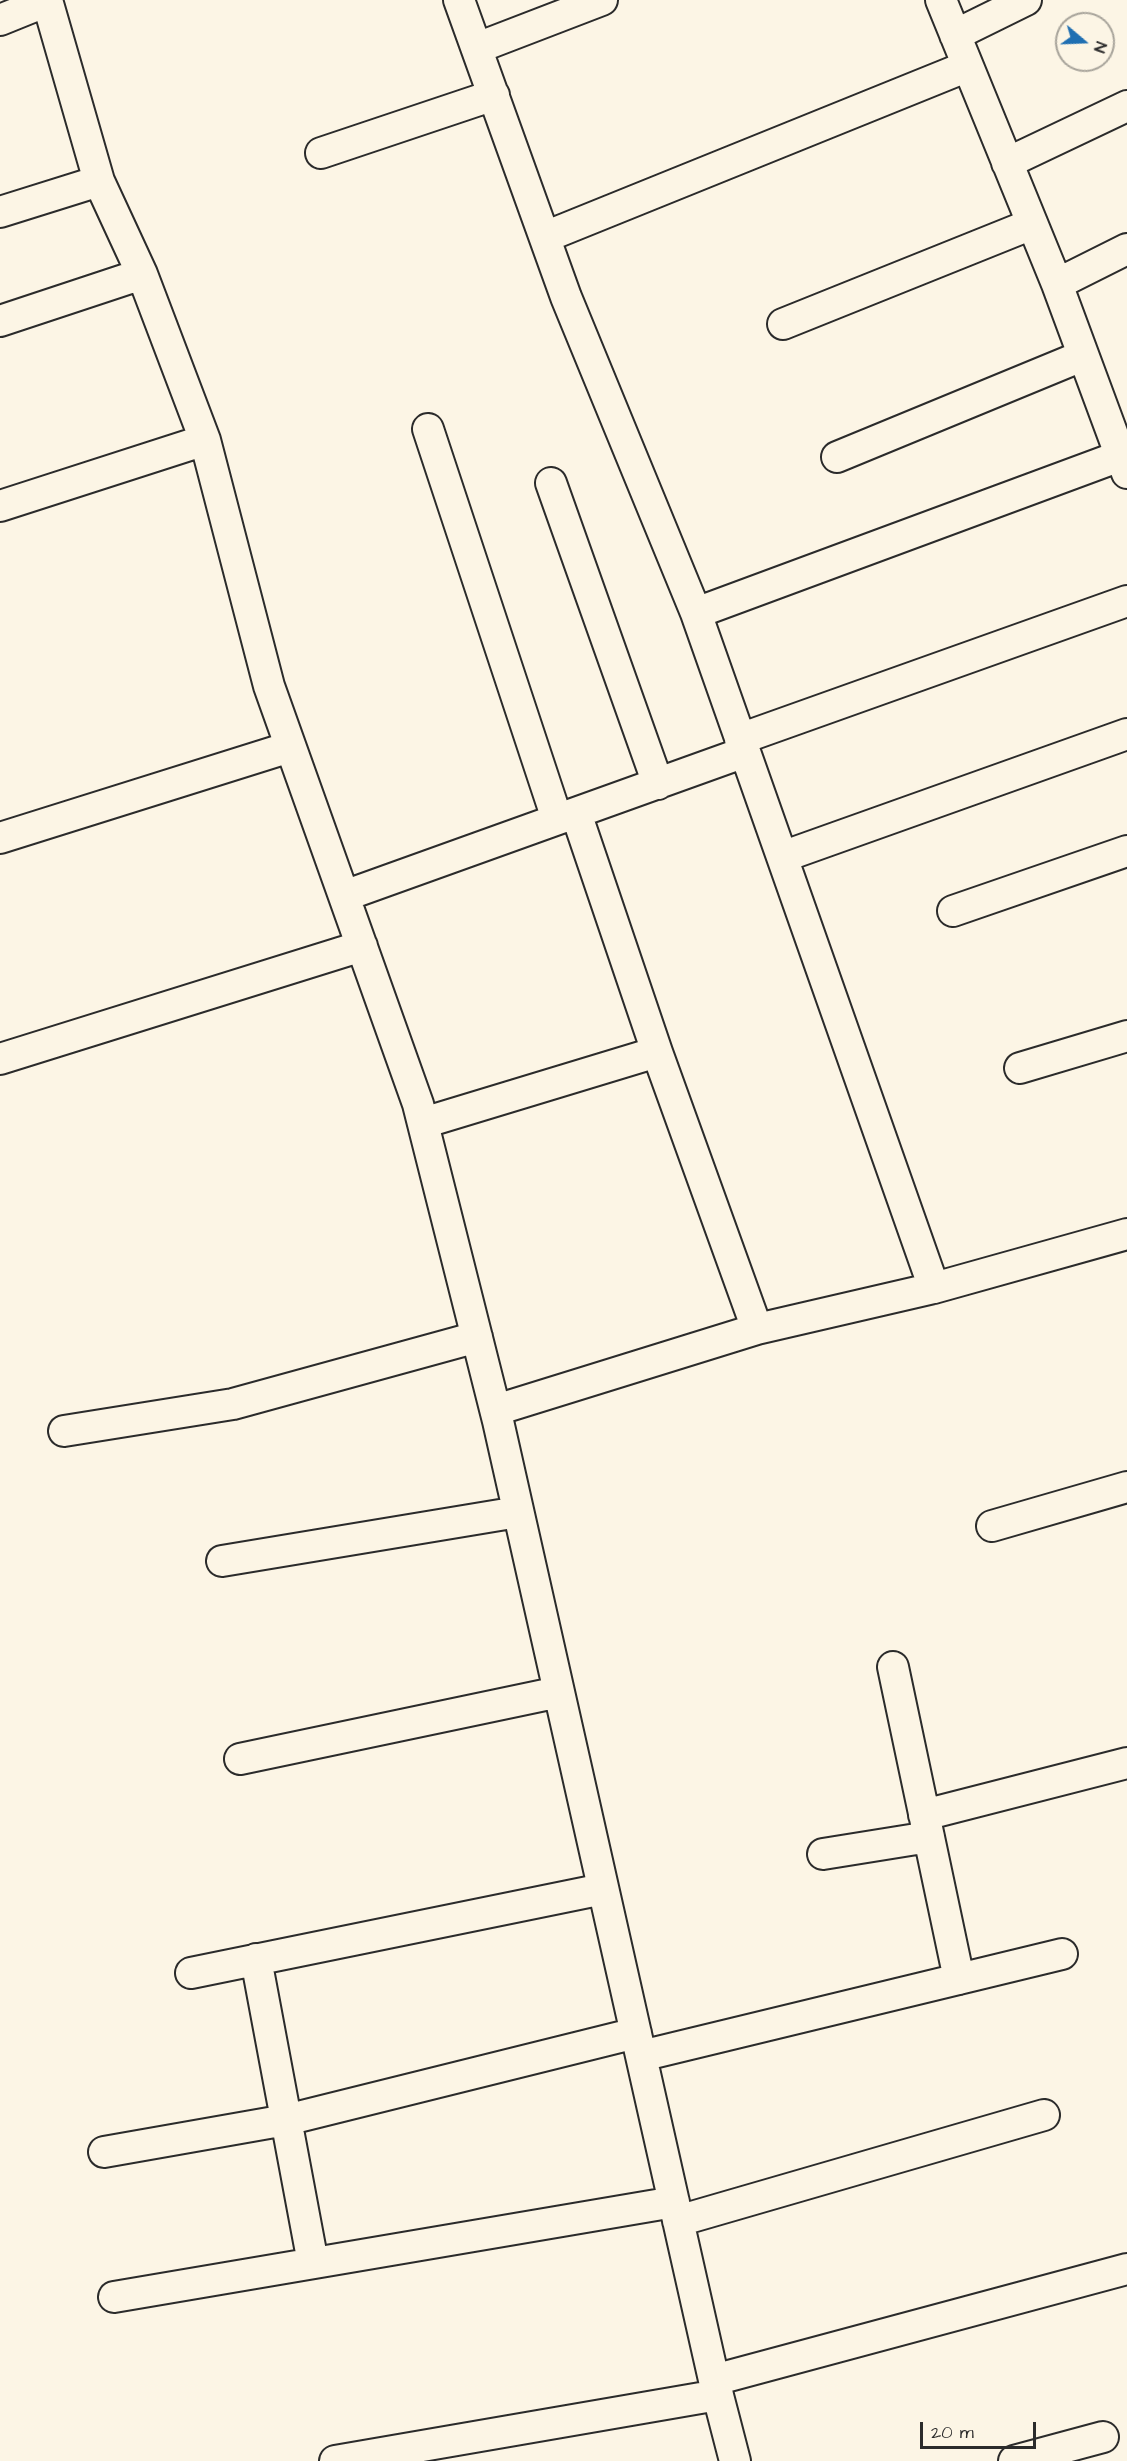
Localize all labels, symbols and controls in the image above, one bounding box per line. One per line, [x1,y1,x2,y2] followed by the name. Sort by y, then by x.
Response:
[1055,12,1115,72] north arrow
[1088,39,1112,56] text: N
[923,2410,1038,2448] scale bar
[931,2420,974,2445] text: 20 m

